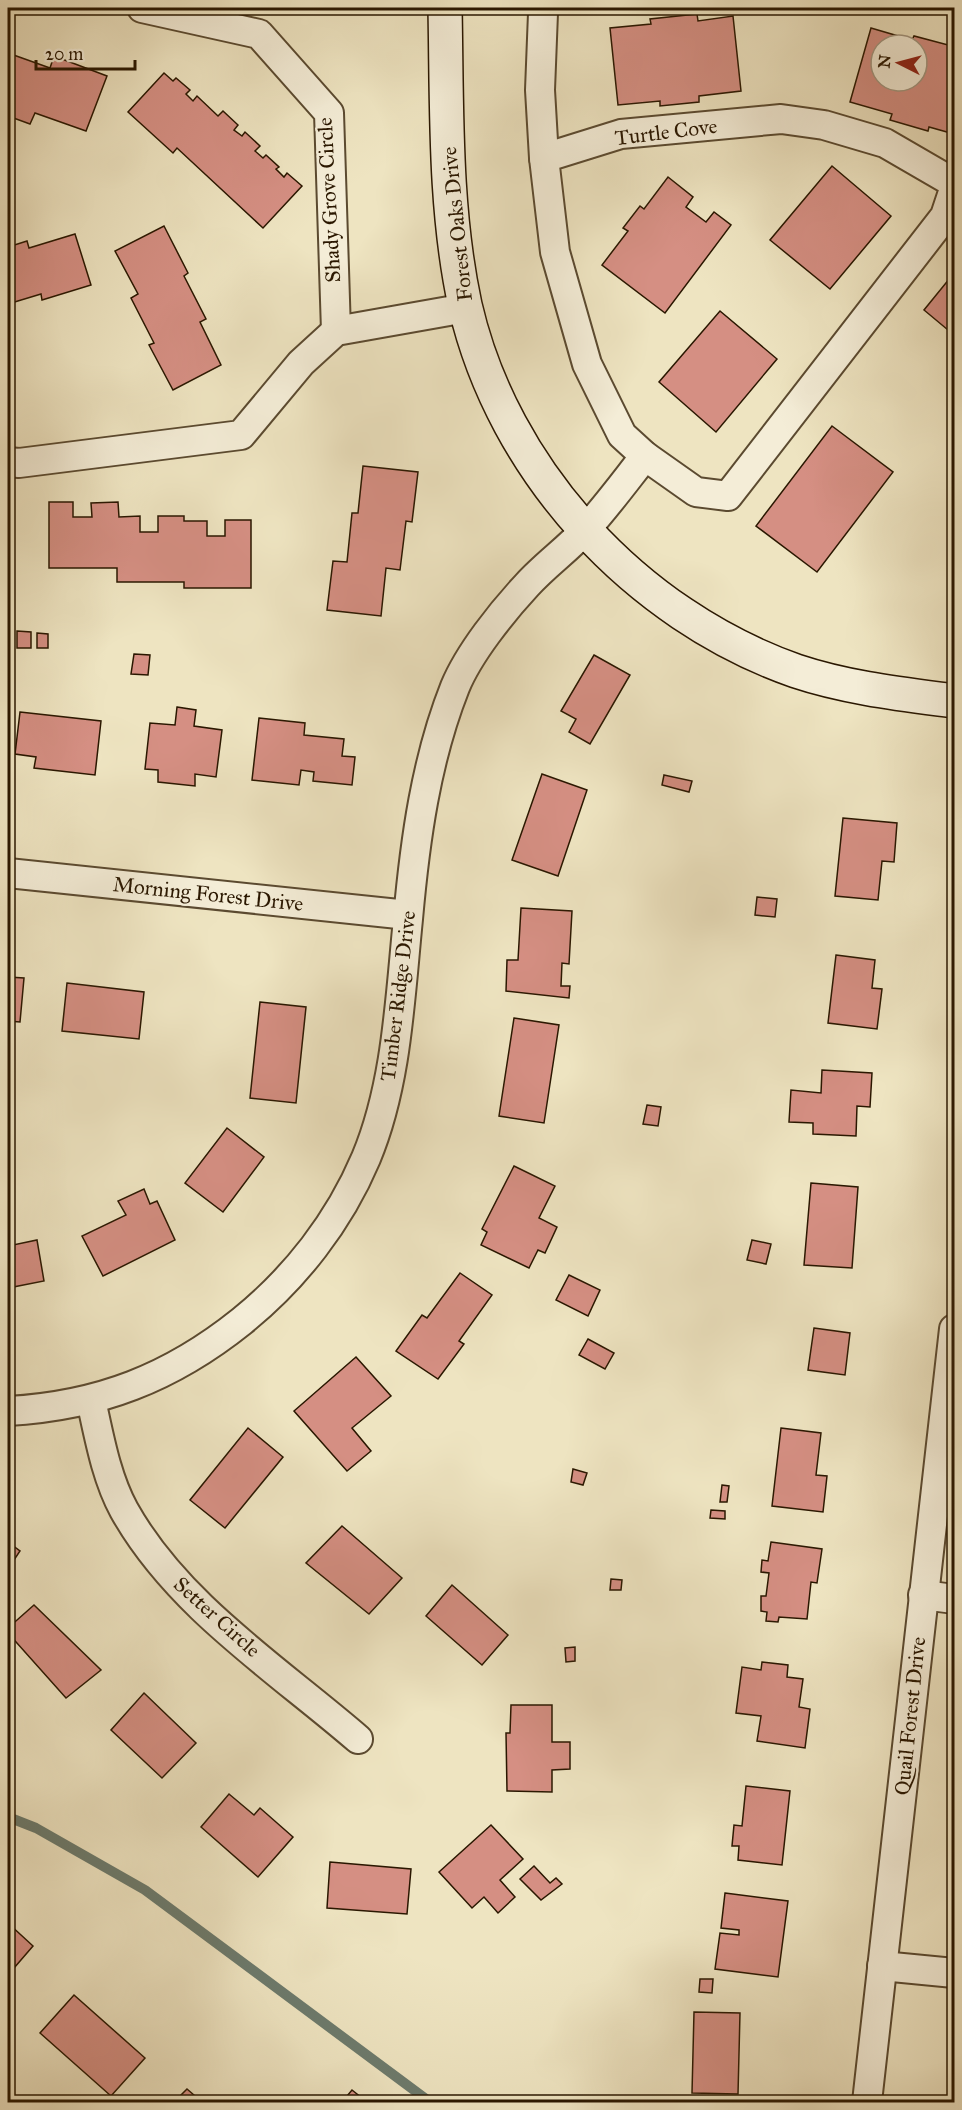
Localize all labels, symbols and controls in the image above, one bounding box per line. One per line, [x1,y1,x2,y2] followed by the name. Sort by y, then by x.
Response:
[36,33,135,71] scale bar
[869,33,929,93] north arrow
[45,43,83,65] text: 20 m
[874,53,895,69] text: N
[613,113,719,151] street label: Turtle Cove
[312,117,346,283] street label: Shady Grove Circle
[436,145,478,303] street label: Forest Oaks Drive
[112,871,305,917] street label: Morning Forest Drive
[375,909,421,1083] street label: Timber Ridge Drive
[168,1571,266,1663] street label: Setter Circle
[889,1635,931,1797] street label: Quail Forest Drive

